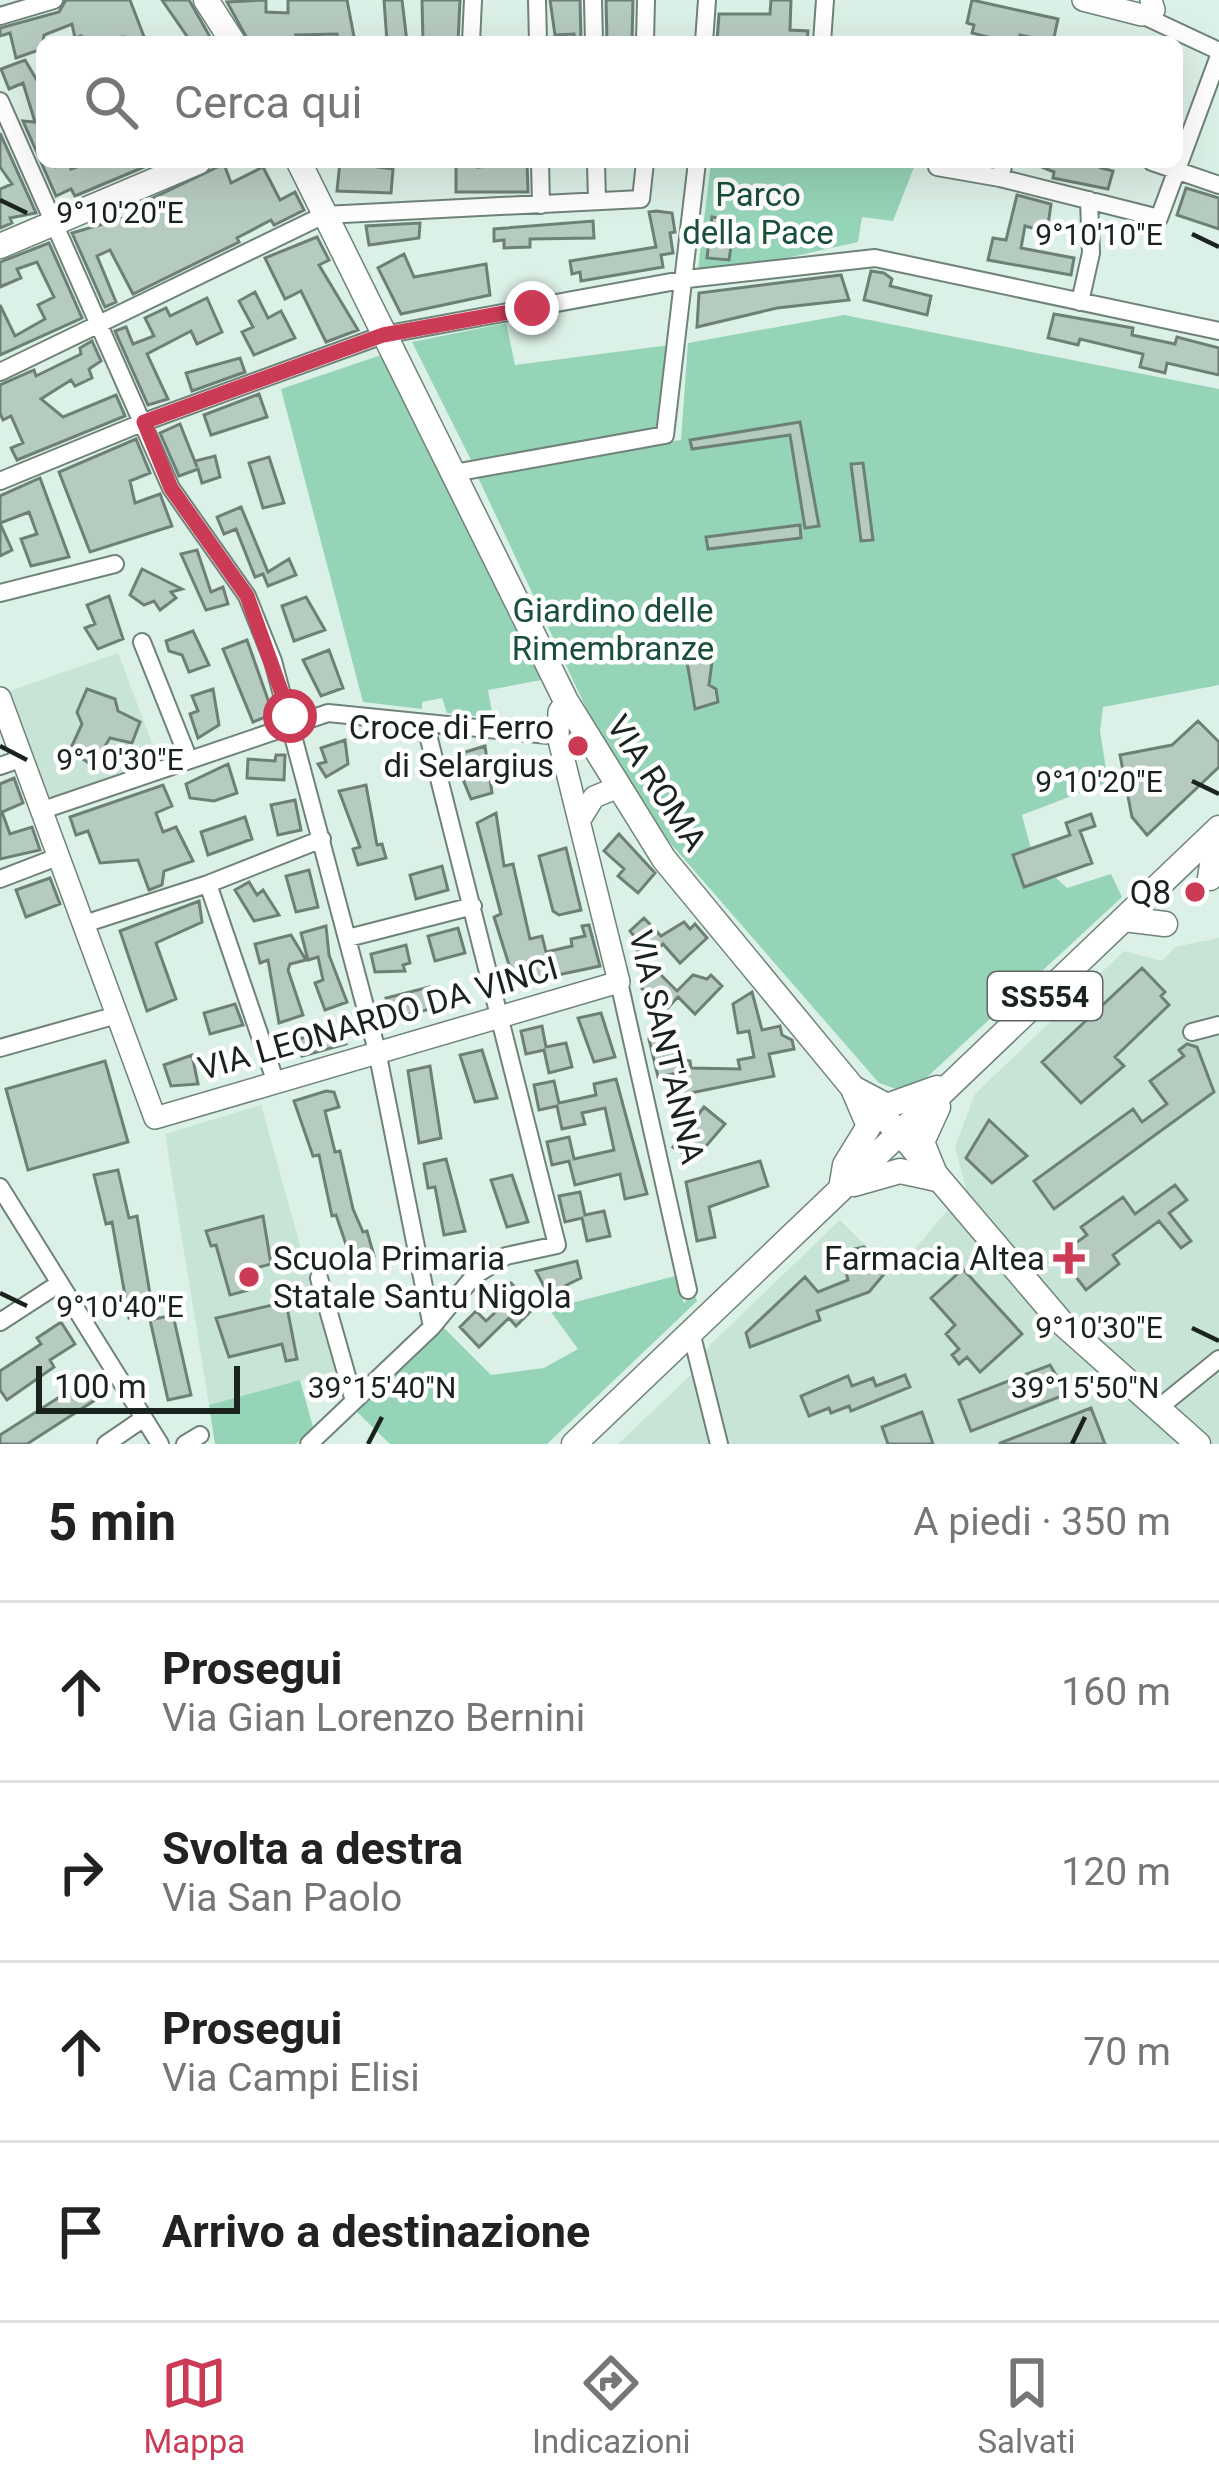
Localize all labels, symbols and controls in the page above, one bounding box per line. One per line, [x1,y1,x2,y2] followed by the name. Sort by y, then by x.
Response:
[36,36,1183,168] search box
[78,69,144,135] icon: search
[174,76,363,129] text: Cerca qui
[682,175,834,252] park label: Parco della Pace
[56,195,184,230] text: 9°10'20"E
[1035,217,1163,252] text: 9°10'10"E
[505,281,559,335] route end
[512,591,714,668] park label: Giardino delle Rimembranze
[263,689,317,743] route start
[349,708,554,785] place label: Croce di Ferro di Selargius
[599,708,715,858] street label: VIA ROMA
[565,733,591,759] marker: Croce di Ferro di Selargius
[56,742,184,777] text: 9°10'30"E
[1035,764,1163,799] text: 9°10'20"E
[1130,873,1171,912] place label: Q8
[1182,879,1208,905] marker: Q8
[621,927,713,1168] street label: VIA SANT'ANNA
[194,948,562,1088] street label: VIA LEONARDO DA VINCI
[988,972,1102,1020] road number: SS554
[273,1239,572,1316] place label: Scuola Primaria Statale Santu Nigola
[824,1239,1045,1278] place label: Farmacia Altea
[1056,1245,1082,1271] marker: Farmacia Altea
[236,1264,262,1290] marker: Scuola Primaria Statale Santu Nigola
[56,1289,184,1324] text: 9°10'40"E
[1035,1310,1163,1345] text: 9°10'30"E
[36,1360,240,1413] scale bar
[54,1367,147,1406] text: 100 m
[308,1370,456,1405] text: 39°15'40"N
[1011,1370,1159,1405] text: 39°15'50"N
[48,1493,176,1552] text: 5 min
[913,1499,1171,1545] text: A piedi · 350 m
[162,1642,342,1695] text: Prosegui
[48,1659,114,1725] icon: ahead
[1061,1669,1171,1715] text: 160 m
[162,1695,585,1741] text: Via Gian Lorenzo Bernini
[162,1822,463,1875] text: Svolta a destra
[48,1839,114,1905] icon: right
[1061,1849,1171,1895] text: 120 m
[162,1875,402,1921] text: Via San Paolo
[162,2002,342,2055] text: Prosegui
[48,2019,114,2085] icon: ahead
[1083,2029,1171,2075] text: 70 m
[162,2055,420,2101] text: Via Campi Elisi
[48,2199,114,2265] icon: arrive
[162,2205,590,2258] text: Arrivo a destinazione
[143,2350,245,2461] tab: Mappa
[532,2350,691,2461] tab: Indicazioni
[977,2350,1076,2461] tab: Salvati

